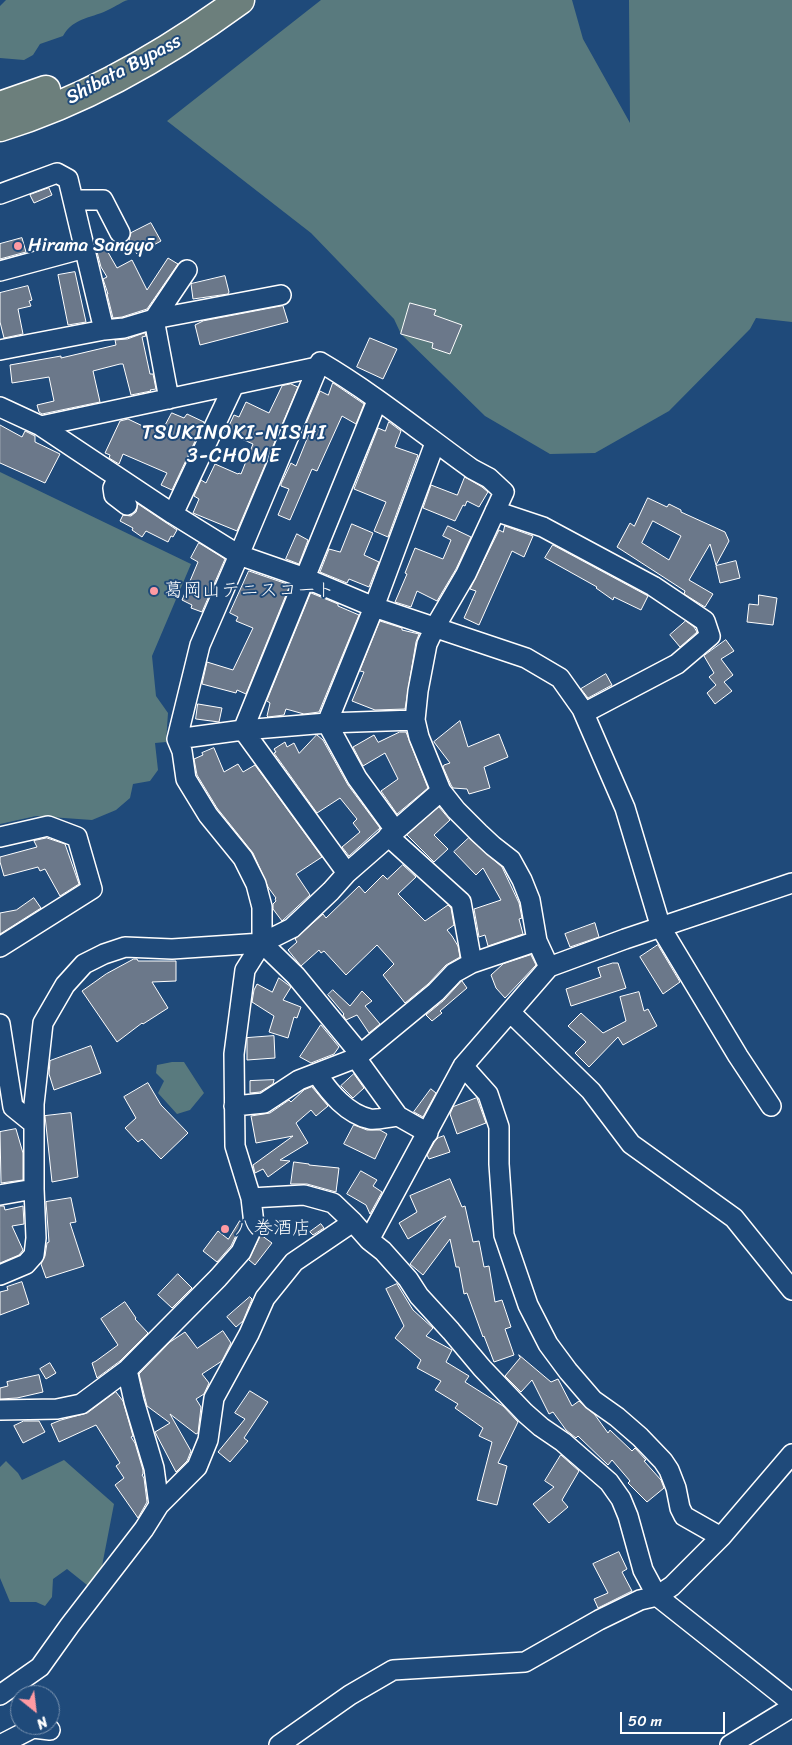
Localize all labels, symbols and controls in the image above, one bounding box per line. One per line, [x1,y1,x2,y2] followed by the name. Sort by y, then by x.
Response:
[63,30,185,110] street label: Shibata Bypass
[28,235,154,257] place label: Hirama Sangyō
[12,240,24,252] marker: Hirama Sangyō
[142,422,326,469] district label: TSUKINOKI-NISHI 3-CHOME
[164,580,335,602] place label: 葛岡山テニスコート
[148,585,160,597] marker: 葛岡山テニスコート
[235,1218,311,1240] place label: 八巻酒店
[219,1223,231,1235] marker: 八巻酒店
[10,1685,60,1735] north arrow
[622,1702,727,1734] scale bar
[628,1708,662,1734] text: 50 m
[32,1709,52,1736] text: N

